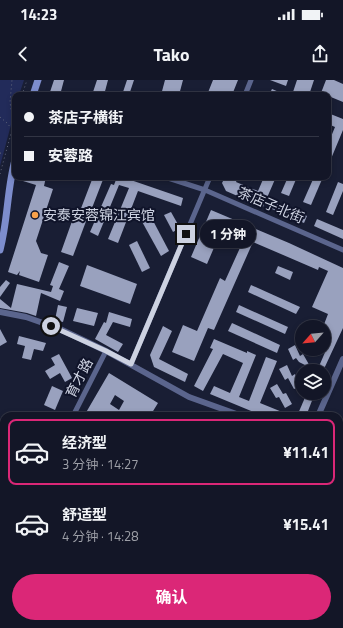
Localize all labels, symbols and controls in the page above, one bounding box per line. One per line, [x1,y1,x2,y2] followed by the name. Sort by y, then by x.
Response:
[20,3,57,26] text: 14:23
[153,41,190,68] text: Tako
[12,43,34,65] icon: back
[309,43,331,65] icon: share
[48,106,123,129] text: 茶店子横街
[48,144,93,167] text: 安蓉路
[235,181,308,228] street label: 茶店子北街
[43,204,155,225] place label: 安泰安蓉锦江宾馆
[30,210,40,220] marker: 安泰安蓉锦江宾馆
[200,220,256,248] callout: 1 分钟
[210,224,246,244] text: 1 分钟
[177,225,195,243] route end
[42,317,60,335] route start
[295,320,331,356] north arrow
[295,320,331,400] map controls
[60,354,97,401] street label: 育才路
[295,364,331,400] button: layers
[62,431,107,454] text: 经济型
[14,434,50,470] icon: car
[283,441,329,464] text: ¥11.41
[62,454,139,474] text: 3 分钟 · 14:27
[62,503,107,526] text: 舒适型
[14,506,50,542] icon: car
[283,513,329,536] text: ¥15.41
[62,526,139,546] text: 4 分钟 · 14:28
[12,574,331,620] button: 确认

